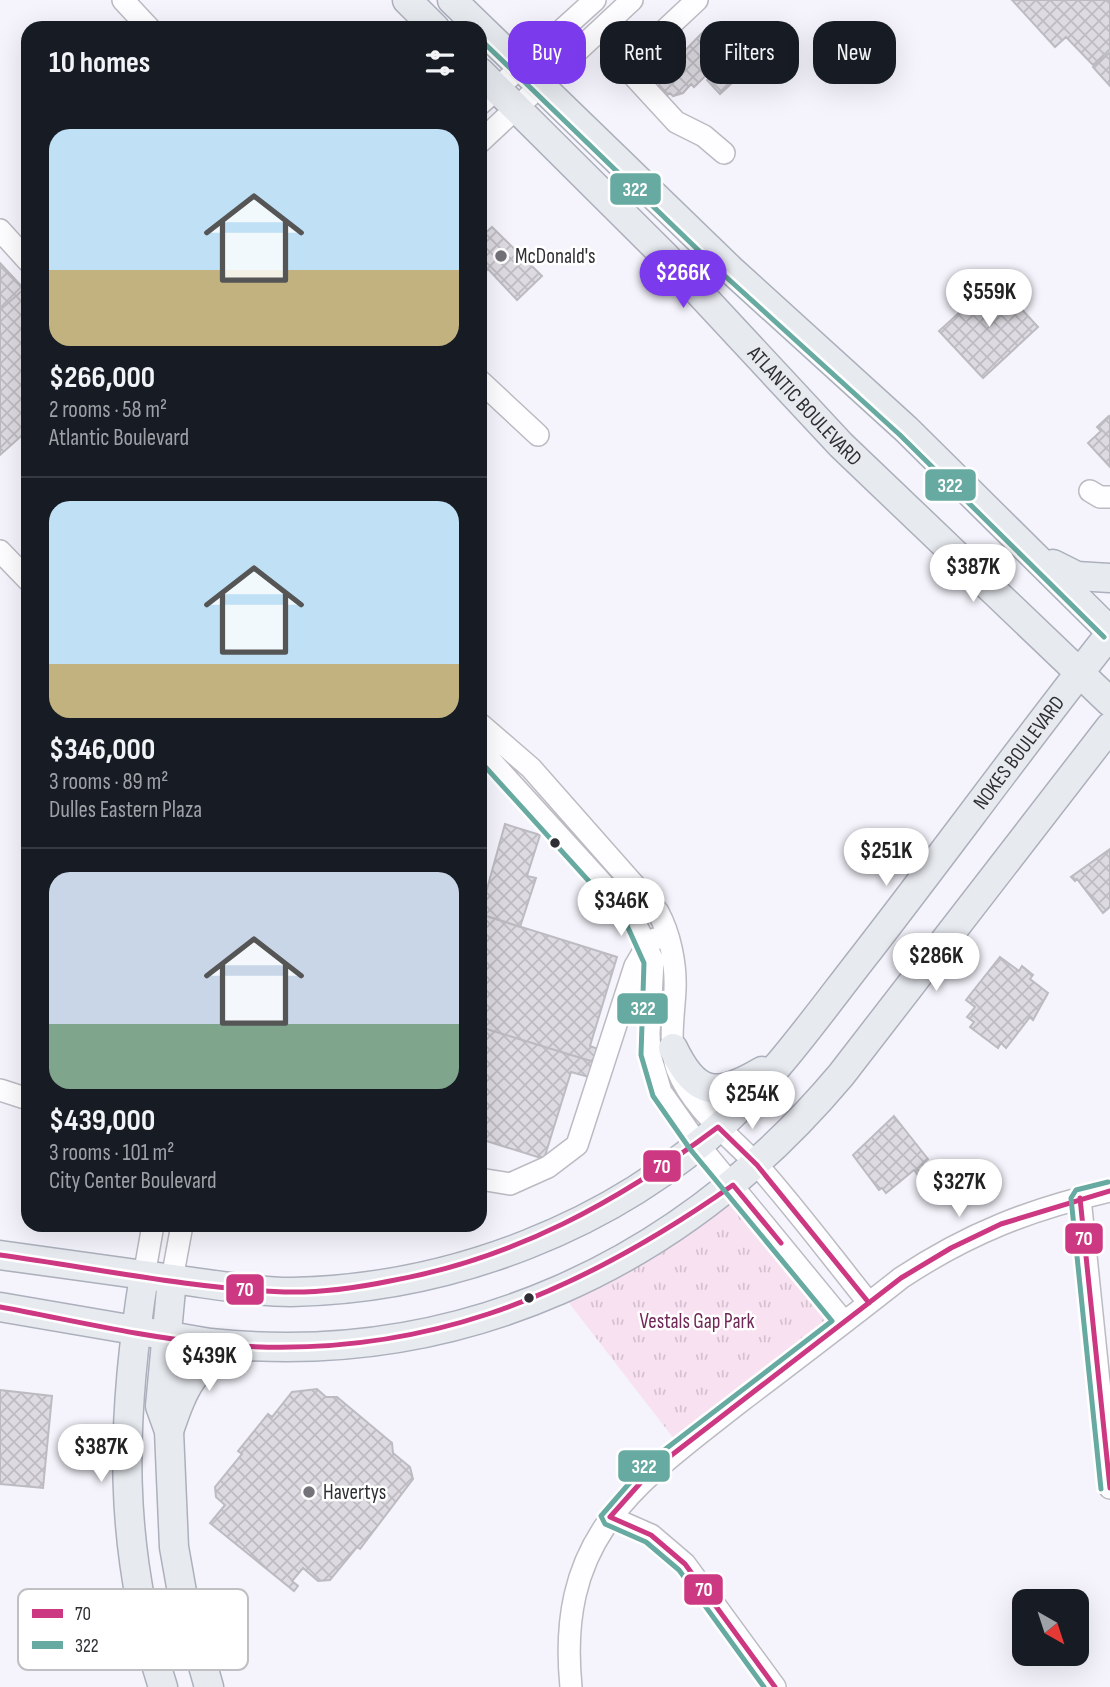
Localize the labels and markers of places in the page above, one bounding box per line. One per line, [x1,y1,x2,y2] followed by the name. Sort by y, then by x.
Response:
[515,244,596,269] place label: McDonald's
[493,248,509,264] marker: McDonald's
[634,250,732,310] pin: $266K
[940,270,1038,329] pin: $559K
[924,544,1022,604] pin: $387K
[837,828,935,888] pin: $251K
[548,836,562,850] unlabelled marker
[572,878,670,938] pin: $346K
[887,934,985,993] pin: $286K
[703,1072,801,1131] pin: $254K
[910,1160,1008,1219] pin: $327K
[522,1291,536,1305] unlabelled marker
[160,1334,258,1393] pin: $439K
[52,1424,150,1484] pin: $387K
[323,1480,386,1505] place label: Havertys
[301,1484,317,1500] marker: Havertys

